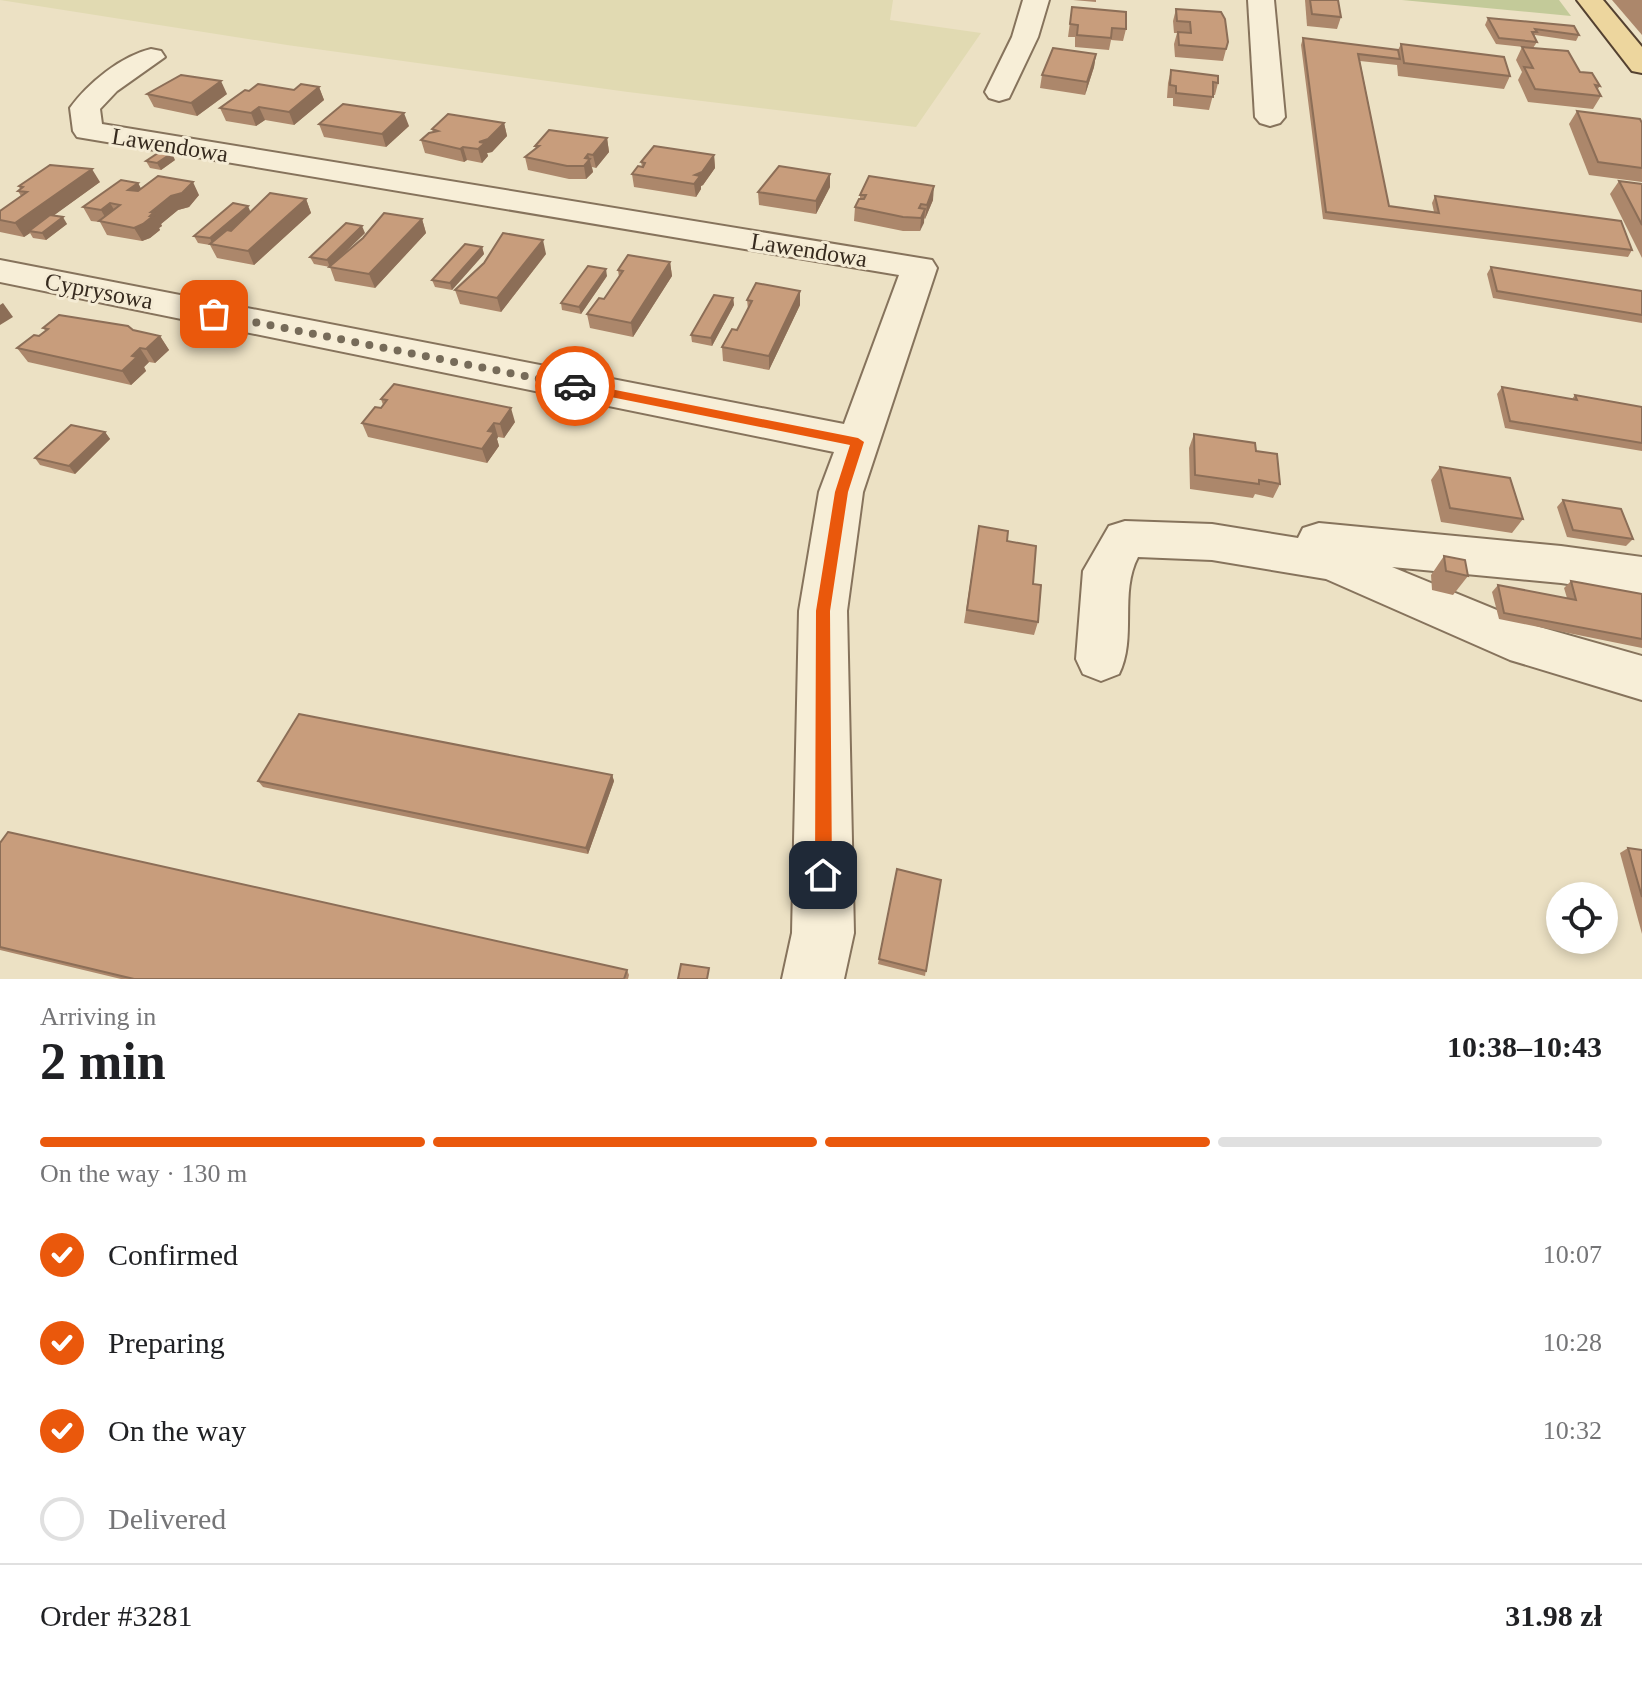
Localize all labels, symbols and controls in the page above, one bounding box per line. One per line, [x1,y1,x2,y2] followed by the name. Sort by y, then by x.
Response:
[110,123,230,167] street label: Lawendowa
[749,228,869,272] street label: Lawendowa
[43,268,155,314] street label: Cyprysowa
[180,280,248,348] pin
[192,292,236,336] icon: bag
[535,346,615,426] courier
[553,364,597,408] icon: car
[789,841,857,909] pin
[801,853,845,897] icon: home
[1546,882,1618,954] map controls
[1546,882,1618,954] button: locate
[40,1002,156,1031] text: Arriving in
[1447,1030,1602,1063] text: 10:38–10:43
[40,1033,166,1090] text: 2 min
[40,1159,247,1188] text: On the way · 130 m
[40,1233,84,1277] icon: check
[108,1238,238,1271] text: Confirmed
[1543,1240,1602,1269] text: 10:07
[40,1321,84,1365] icon: check
[108,1326,225,1359] text: Preparing
[1543,1328,1602,1357] text: 10:28
[40,1409,84,1453] icon: check
[108,1414,246,1447] text: On the way
[1543,1416,1602,1445] text: 10:32
[108,1502,226,1535] text: Delivered
[40,1599,192,1632] text: Order #3281
[1505,1599,1602,1632] text: 31.98 zł

